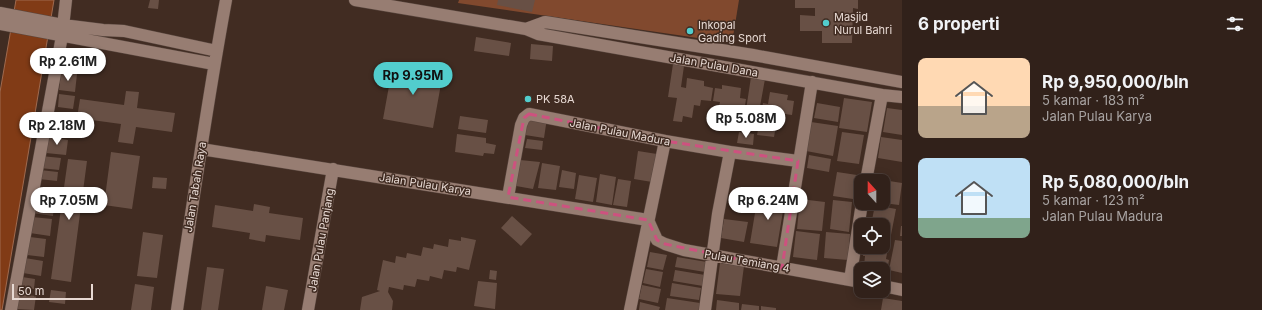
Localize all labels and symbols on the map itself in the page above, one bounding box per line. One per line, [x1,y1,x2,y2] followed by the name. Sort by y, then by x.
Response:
[834,10,892,37] place label: Masjid Nurul Bahri
[698,18,767,45] place label: Inkopal Gading Sport
[821,18,831,28] marker: Masjid Nurul Bahri
[685,26,695,36] marker: Inkopal Gading Sport
[27,48,109,82] pin: Rp 2.61M
[669,50,759,80] street label: Jalan Pulau Dana
[372,62,454,96] pin: Rp 9.95M
[536,92,575,106] place label: PK 58A
[523,94,533,104] marker: PK 58A
[705,105,787,139] pin: Rp 5.08M
[16,112,98,146] pin: Rp 2.18M
[568,115,672,149] street label: Jalan Pulau Madura
[181,141,209,233] street label: Jalan Tabah Raya
[378,170,472,198] street label: Jalan Pulau Karya
[854,174,890,210] north arrow
[28,187,110,221] pin: Rp 7.05M
[305,187,337,293] street label: Jalan Pulau Panjang
[727,187,809,221] pin: Rp 6.24M
[703,247,791,275] street label: Pulau Temiang 4
[12,282,93,301] scale bar

